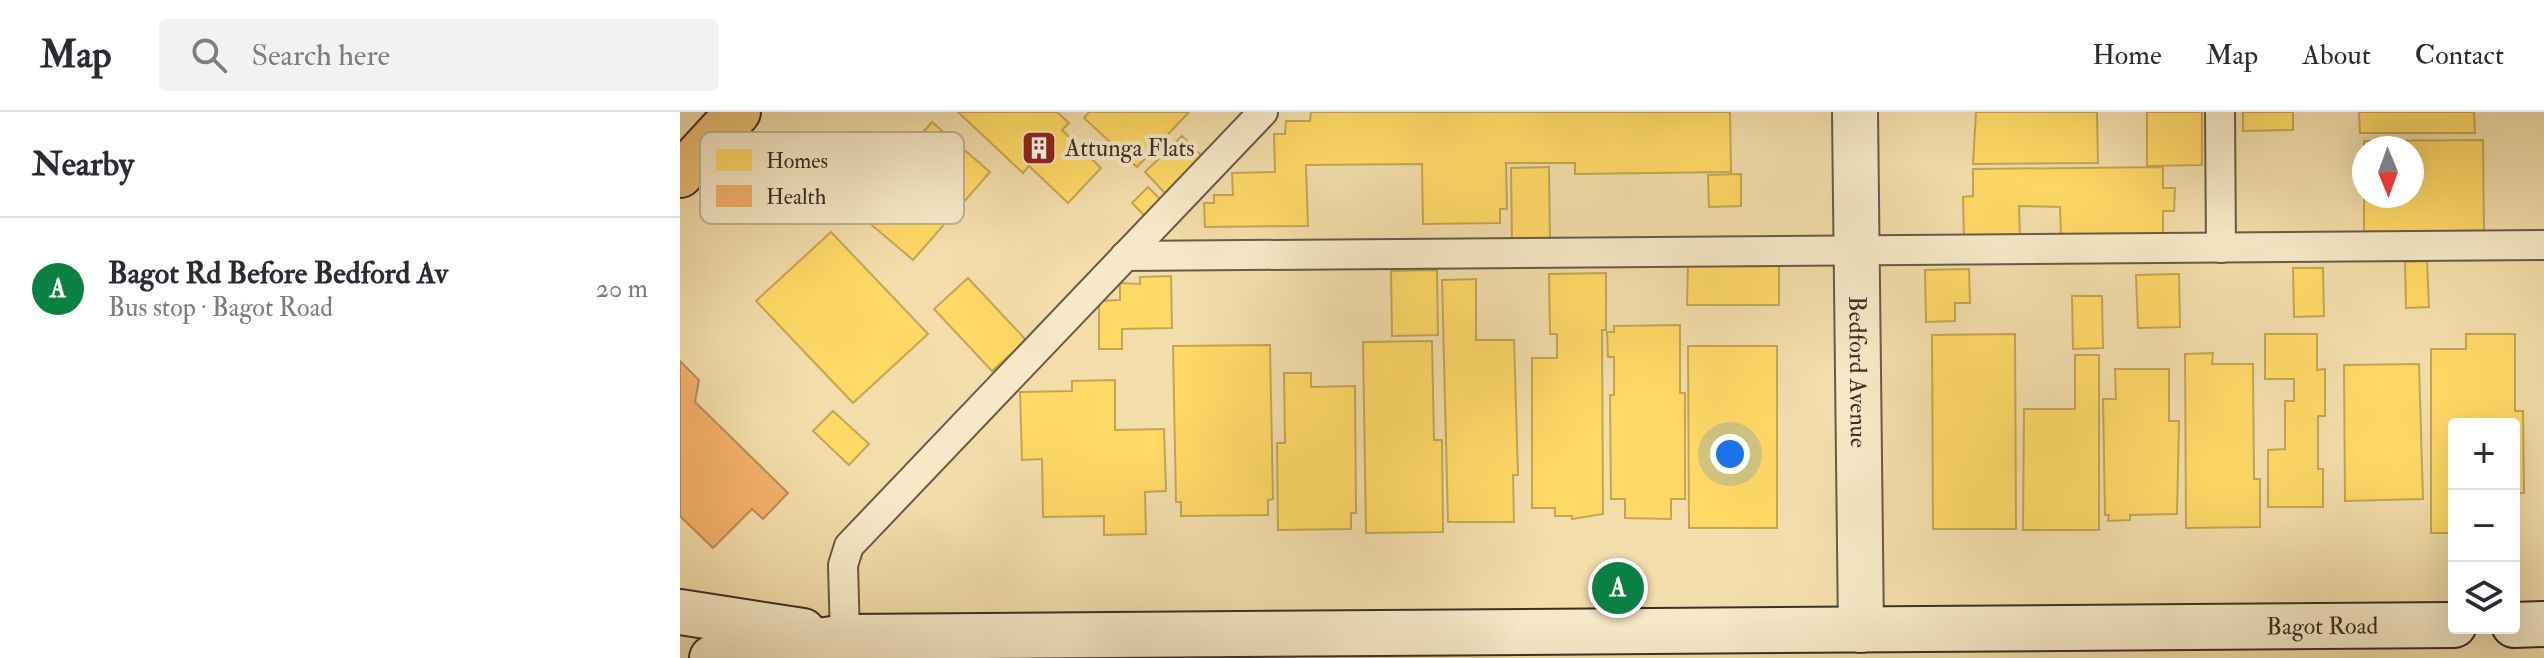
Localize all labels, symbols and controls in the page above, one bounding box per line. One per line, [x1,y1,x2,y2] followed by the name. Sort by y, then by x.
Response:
[159,19,719,91] search box
[40,31,111,79] text: Map
[187,33,231,77] icon: search
[251,37,390,74] text: Search here
[2092,38,2162,73] text: Home
[2206,38,2258,73] text: Map
[2302,38,2371,73] text: About
[2415,38,2504,73] text: Contact
[1020,129,1058,167] building icon: Attunga Flats
[700,132,964,224] legend
[1064,133,1194,164] place label: Attunga Flats
[2352,136,2424,208] north arrow
[32,143,134,186] text: Nearby
[766,147,828,175] text: Homes
[766,183,827,211] text: Health
[108,255,448,292] text: Bagot Rd Before Bedford Av
[50,273,66,305] text: A
[596,273,648,305] text: 20 m
[108,292,333,324] text: Bus stop · Bagot Road
[1842,296,1874,448] street label: Bedford Avenue
[2448,418,2520,634] map controls
[2448,418,2520,490] button: +
[1710,434,1750,474] your location
[2448,490,2520,562] button: −
[1592,558,1644,618] pin: A
[2448,562,2520,634] button: layers
[2266,610,2379,642] street label: Bagot Road

